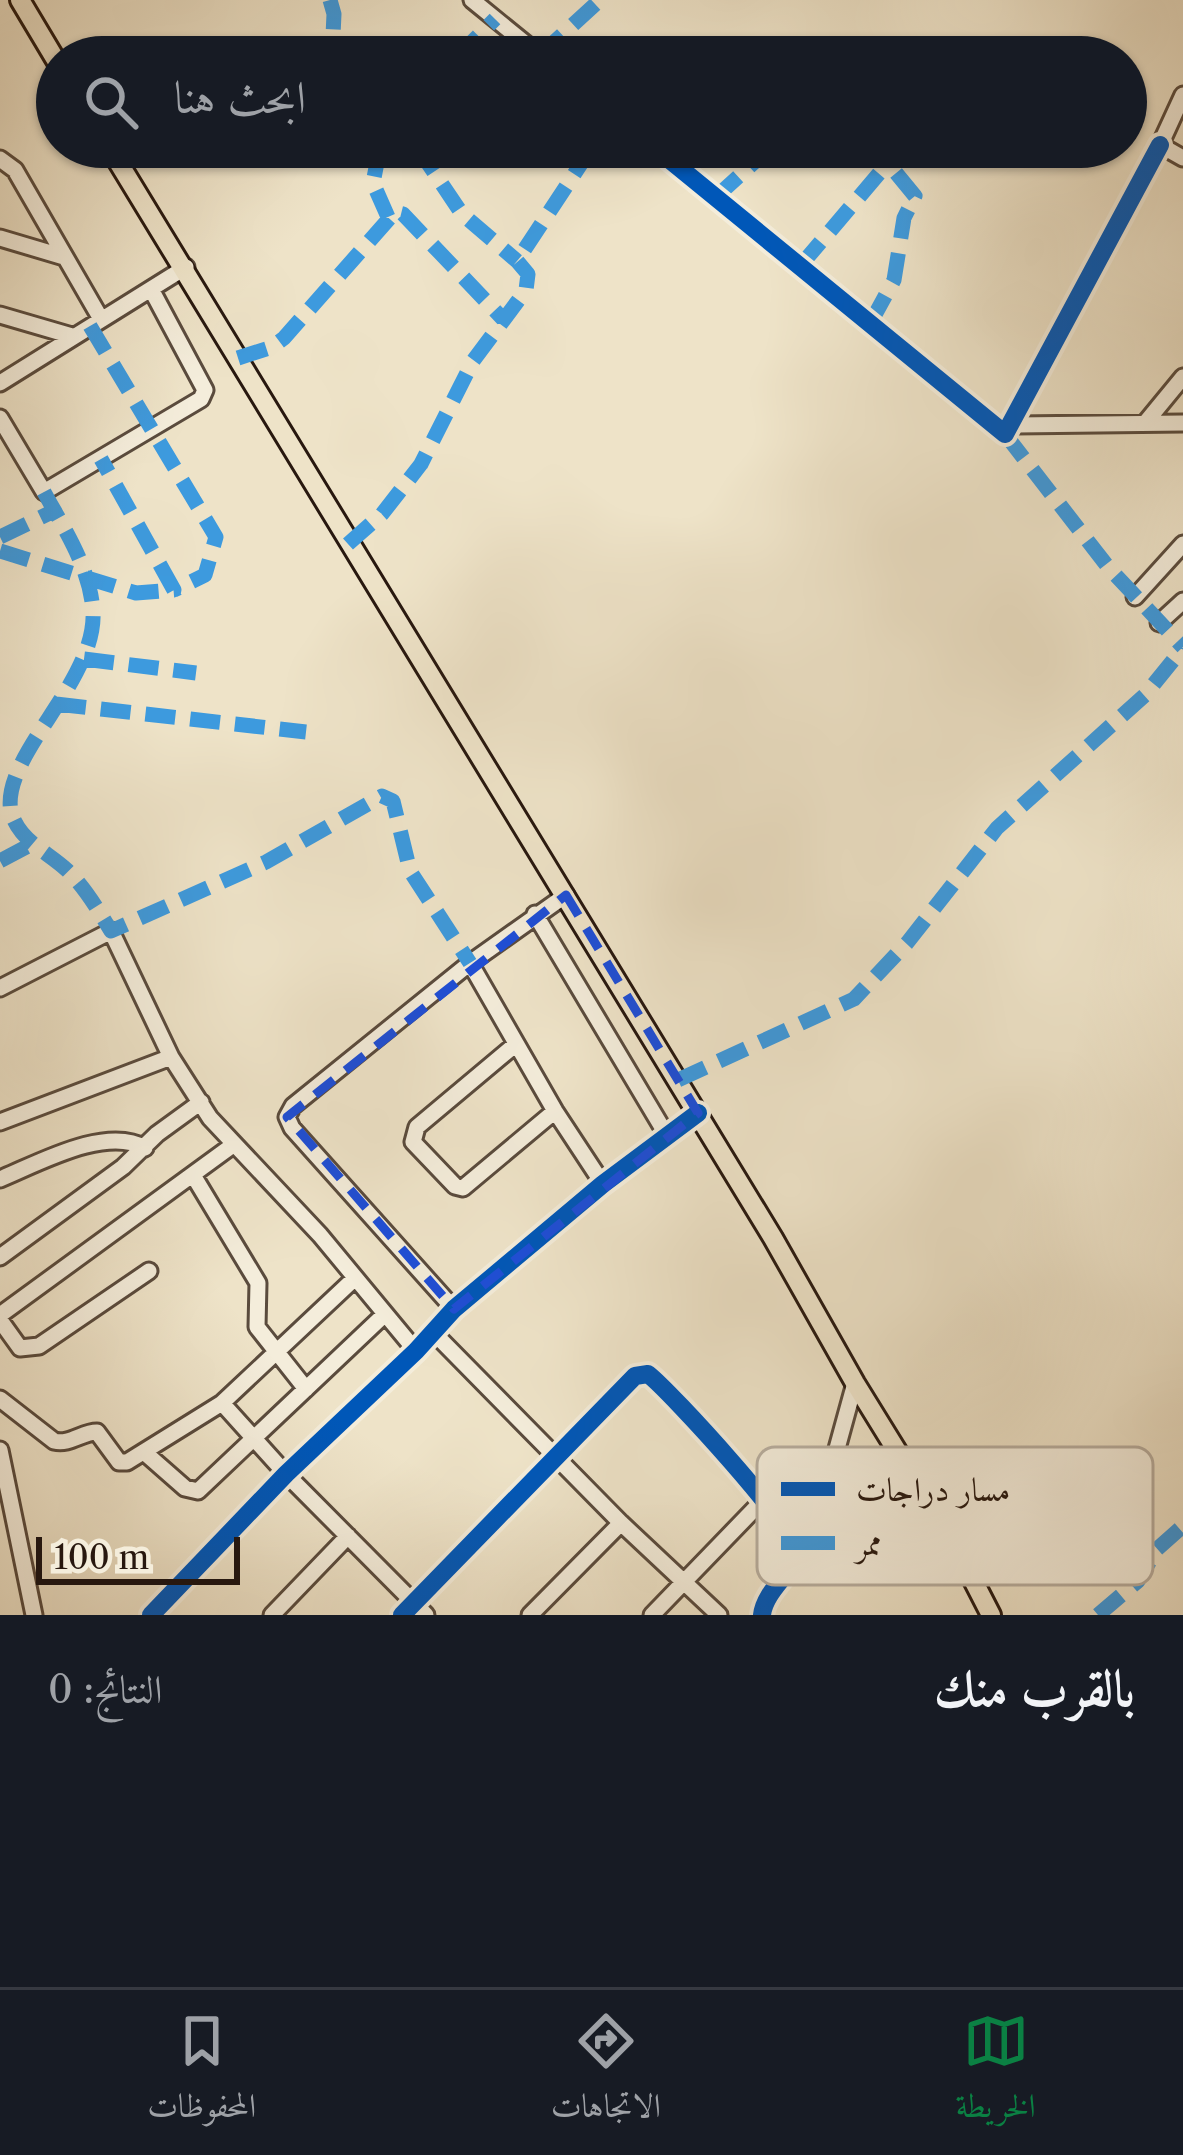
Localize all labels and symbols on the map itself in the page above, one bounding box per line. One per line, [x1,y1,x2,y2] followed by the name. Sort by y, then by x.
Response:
[757,1447,1153,1585] legend
[856,1469,1010,1510] text: مسار دراجات
[853,1523,882,1565] text: ممر
[36,1531,240,1584] scale bar

